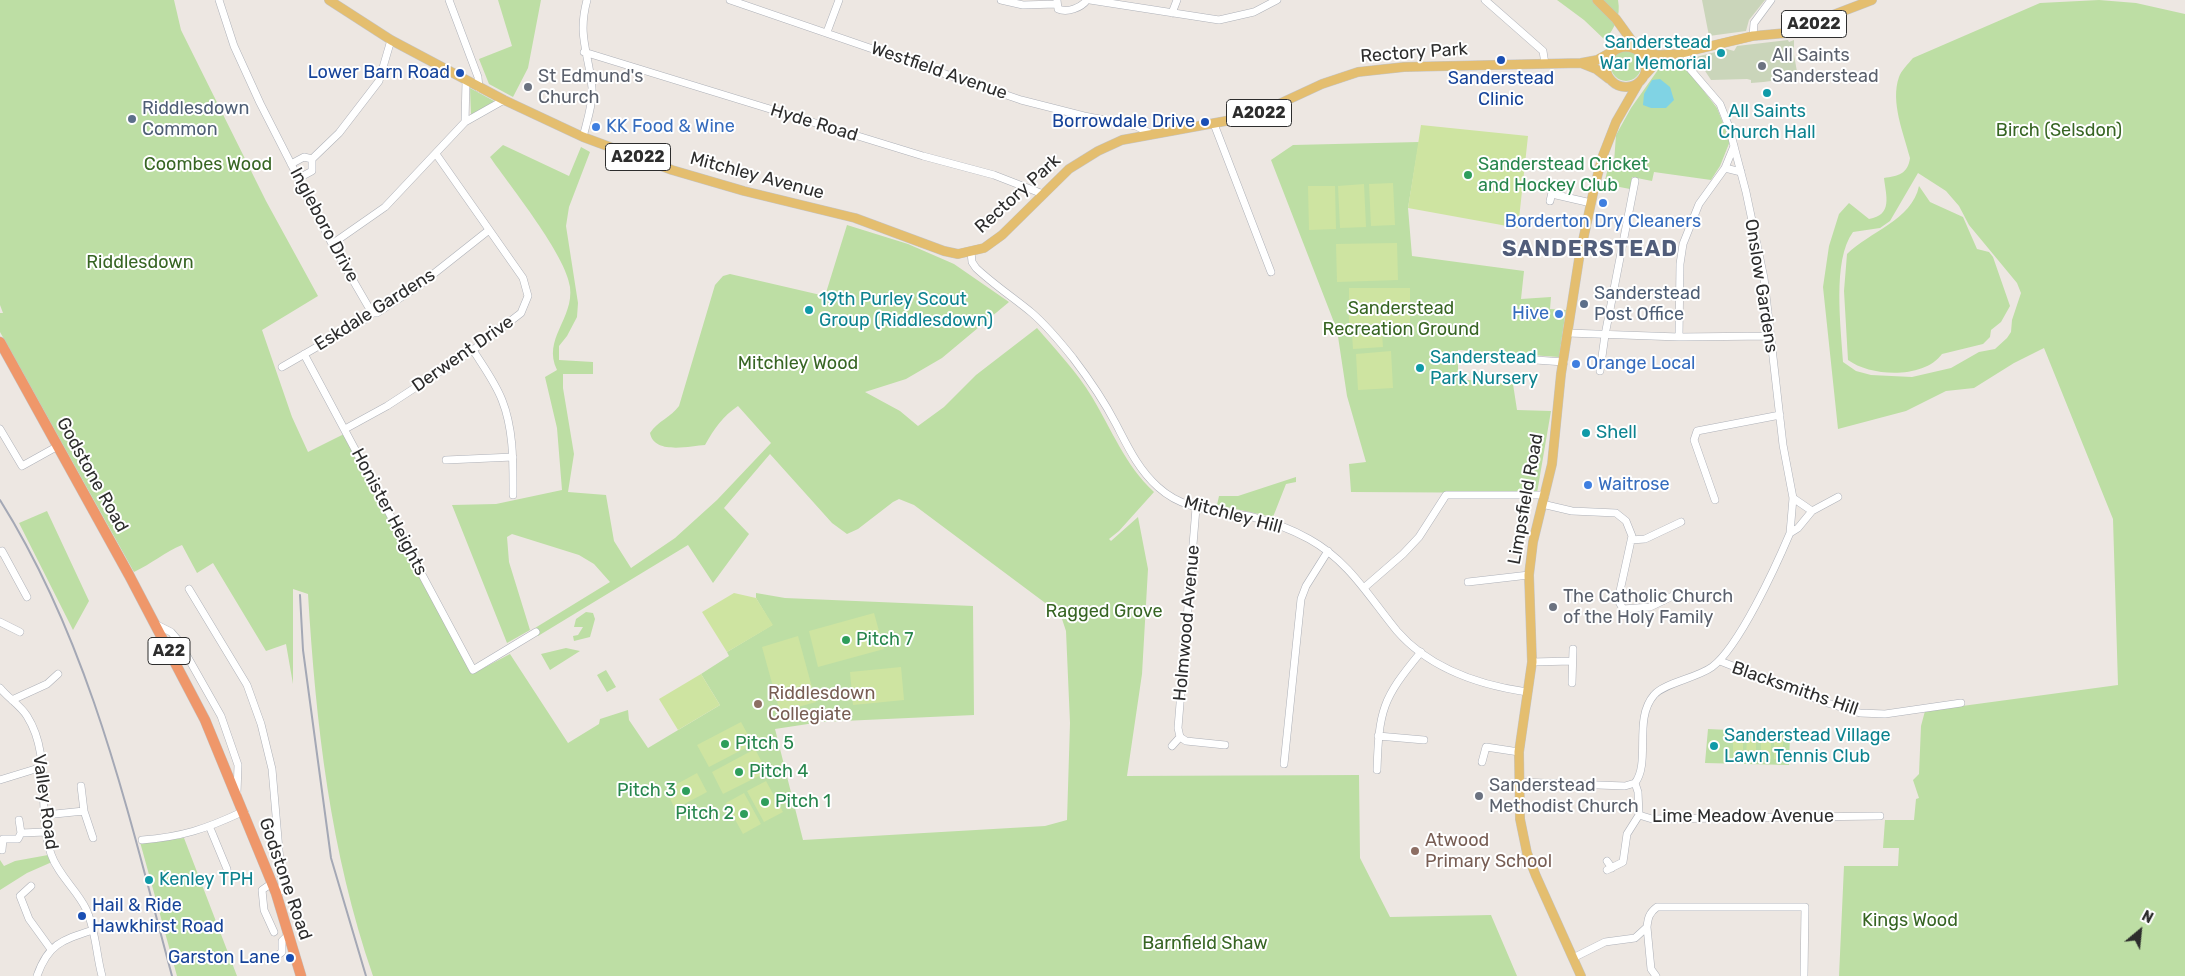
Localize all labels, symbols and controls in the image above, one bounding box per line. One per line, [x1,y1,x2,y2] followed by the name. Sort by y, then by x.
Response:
[1782,10,1846,38] road number: A2022
[1600,32,1711,74] place label: Sanderstead War Memorial
[868,38,1010,104] street label: Westfield Avenue
[1360,38,1468,68] street label: Rectory Park
[1772,45,1879,88] place label: All Saints Sanderstead
[1715,47,1727,59] marker: Sanderstead War Memorial
[1495,54,1507,66] marker: Sanderstead Clinic
[1756,60,1768,72] marker: All Saints Sanderstead
[308,62,450,84] place label: Lower Barn Road
[538,66,643,108] place label: St Edmund's Church
[454,67,466,79] marker: Lower Barn Road
[1448,68,1554,110] place label: Sanderstead Clinic
[522,81,534,93] marker: St Edmund's Church
[1761,87,1773,99] marker: All Saints Church Hall
[142,98,249,140] place label: Riddlesdown Common
[768,99,860,147] street label: Hyde Road
[1226,100,1292,126] road number: A2022
[1718,101,1816,144] place label: All Saints Church Hall
[1052,111,1195,133] place label: Borrowdale Drive
[126,113,138,125] marker: Riddlesdown Common
[606,116,735,138] place label: KK Food & Wine
[1199,116,1211,128] marker: Borrowdale Drive
[1996,120,2122,142] park label: Birch (Selsdon)
[590,121,602,133] marker: KK Food & Wine
[606,144,670,170] road number: A2022
[688,148,826,204] street label: Mitchley Avenue
[971,150,1065,238] street label: Rectory Park
[144,154,272,176] park label: Coombes Wood
[1478,154,1648,196] place label: Sanderstead Cricket and Hockey Club
[285,164,363,286] street label: Ingleboro Drive
[1462,169,1474,181] marker: Sanderstead Cricket and Hockey Club
[1597,197,1609,209] marker: Borderton Dry Cleaners
[1505,211,1701,233] place label: Borderton Dry Cleaners
[1740,217,1782,355] street label: Onslow Gardens
[1501,237,1679,263] district label: SANDERSTEAD
[86,252,194,274] park label: Riddlesdown
[311,264,439,356] street label: Eskdale Gardens
[1594,283,1701,326] place label: Sanderstead Post Office
[819,289,993,332] place label: 19th Purley Scout Group (Riddlesdown)
[1322,298,1480,340] park label: Sanderstead Recreation Ground
[1578,298,1590,310] marker: Sanderstead Post Office
[1512,303,1549,325] place label: Hive
[803,304,815,316] marker: 19th Purley Scout Group (Riddlesdown)
[1553,308,1565,320] marker: Hive
[408,311,518,397] street label: Derwent Drive
[1430,347,1538,389] place label: Sanderstead Park Nursery
[738,353,858,375] park label: Mitchley Wood
[1586,353,1695,375] place label: Orange Local
[1570,358,1582,370] marker: Orange Local
[1414,362,1426,374] marker: Sanderstead Park Nursery
[52,414,132,536] street label: Godstone Road
[1596,422,1637,444] place label: Shell
[1580,427,1592,439] marker: Shell
[1504,432,1548,566] street label: Limpsfield Road
[346,445,432,579] street label: Honister Heights
[1598,474,1670,496] place label: Waitrose
[1582,479,1594,491] marker: Waitrose
[1181,491,1285,539] street label: Mitchley Hill
[1169,544,1205,702] street label: Holmwood Avenue
[1563,586,1733,628] place label: The Catholic Church of the Holy Family
[1045,601,1163,623] park label: Ragged Grove
[1547,601,1559,613] marker: The Catholic Church of the Holy Family
[856,629,913,651] place label: Pitch 7
[840,634,852,646] marker: Pitch 7
[148,637,190,664] road number: A22
[1729,657,1861,721] street label: Blacksmiths Hill
[768,683,875,726] place label: Riddlesdown Collegiate
[752,698,764,710] marker: Riddlesdown Collegiate
[1724,725,1891,768] place label: Sanderstead Village Lawn Tennis Club
[735,733,794,755] place label: Pitch 5
[719,738,731,750] marker: Pitch 5
[1708,740,1720,752] marker: Sanderstead Village Lawn Tennis Club
[28,753,62,851] street label: Valley Road
[749,761,808,783] place label: Pitch 4
[733,766,745,778] marker: Pitch 4
[1489,775,1639,818] place label: Sanderstead Methodist Church
[617,780,676,802] place label: Pitch 3
[680,785,692,797] marker: Pitch 3
[1473,790,1485,802] marker: Sanderstead Methodist Church
[775,791,831,813] place label: Pitch 1
[759,796,771,808] marker: Pitch 1
[675,803,734,825] place label: Pitch 2
[1652,806,1834,828] street label: Lime Meadow Avenue
[738,808,750,820] marker: Pitch 2
[254,815,316,943] street label: Godstone Road
[1425,830,1552,872] place label: Atwood Primary School
[1409,845,1421,857] marker: Atwood Primary School
[159,869,254,891] place label: Kenley TPH
[143,874,155,886] marker: Kenley TPH
[92,895,224,938] place label: Hail & Ride Hawkhirst Road
[2115,906,2165,956] north arrow
[2139,907,2156,927] text: N
[76,910,88,922] marker: Hail & Ride Hawkhirst Road
[1862,910,1958,932] park label: Kings Wood
[1142,933,1268,955] park label: Barnfield Shaw
[168,947,280,969] place label: Garston Lane
[284,952,296,964] marker: Garston Lane

